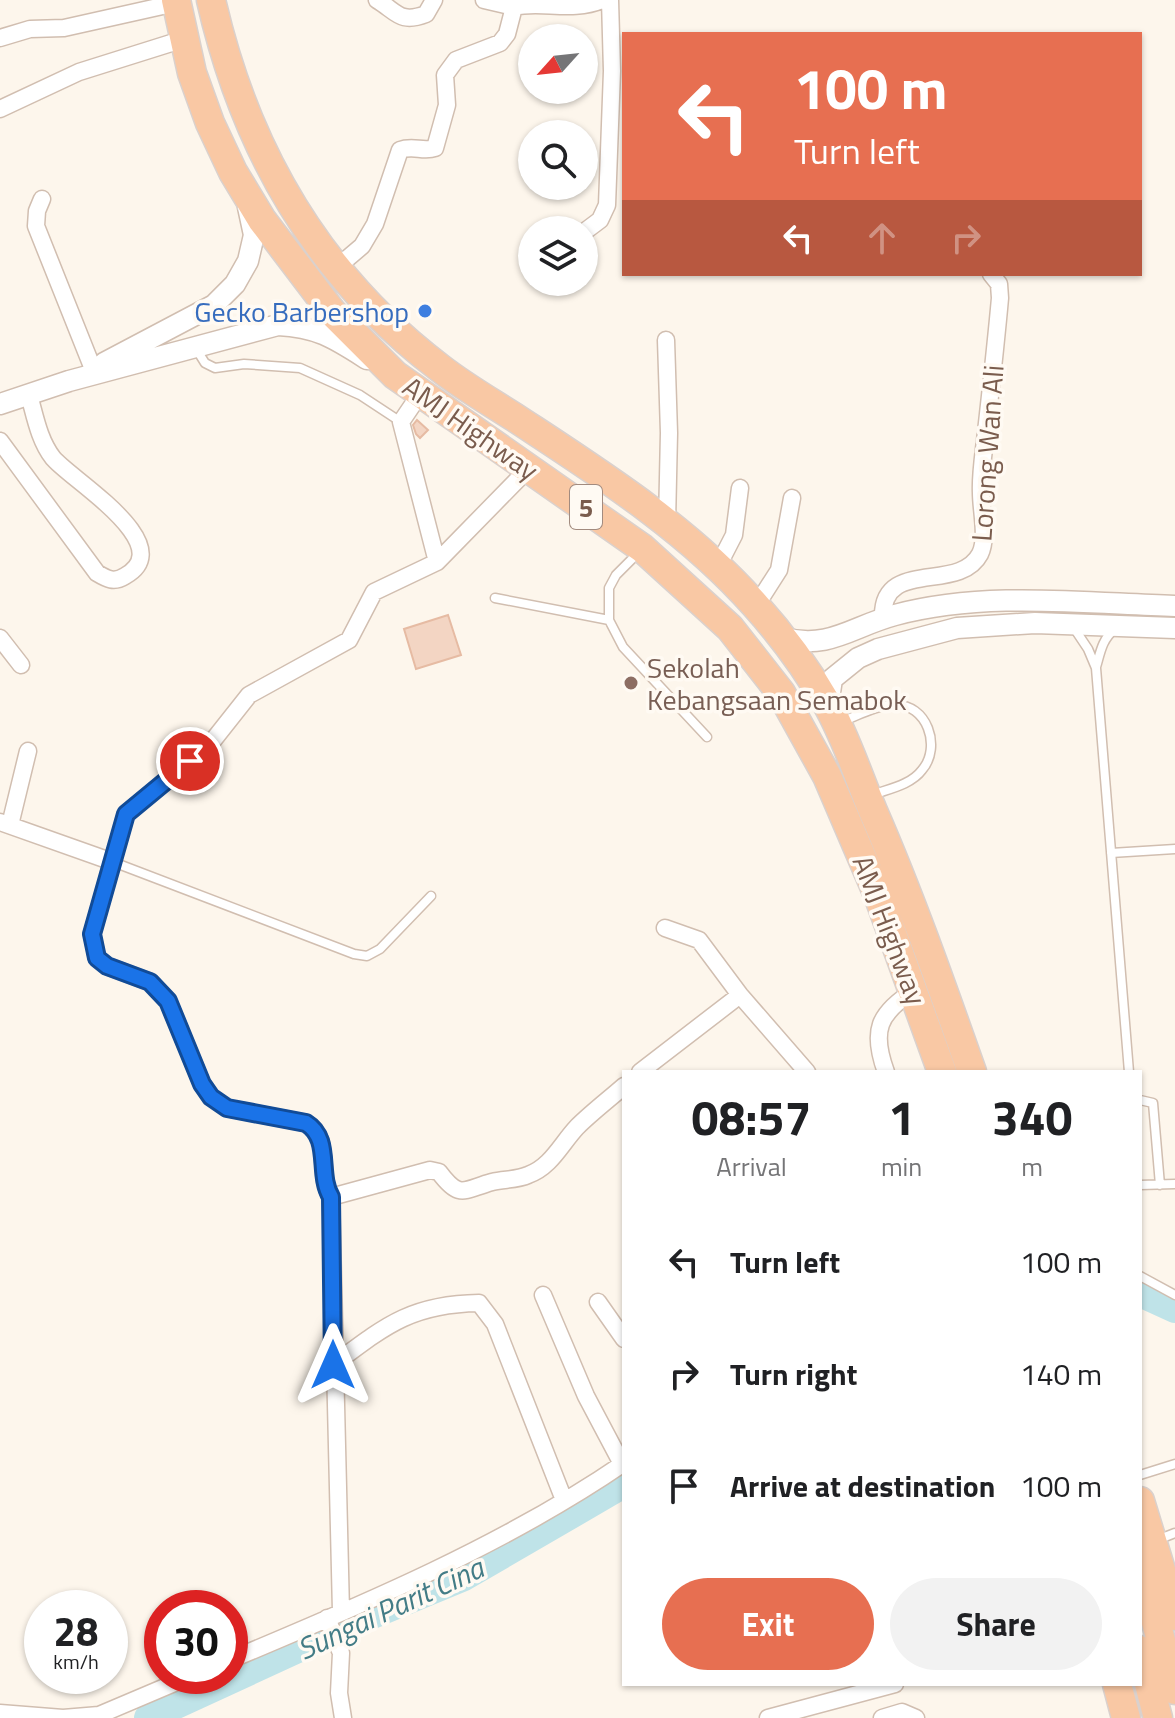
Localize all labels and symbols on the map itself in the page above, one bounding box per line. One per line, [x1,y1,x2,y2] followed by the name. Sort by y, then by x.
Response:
[518,24,598,104] north arrow
[194,290,409,333] place label: Gecko Barbershop
[416,302,434,320] marker: Gecko Barbershop
[959,363,1015,543] street label: Lorong Wan Ali
[394,365,548,491] street label: AMJ Highway
[570,485,602,529] road number: 5
[647,646,907,721] place label: Sekolah Kebangsaan Semabok
[622,674,640,692] marker: Sekolah Kebangsaan Semabok
[156,727,224,795] pin
[842,849,938,1011] street label: AMJ Highway
[291,1323,375,1407] position arrow
[289,1544,493,1671] water label: Sungai Parit Cina
[144,1590,248,1694] speed limit sign: 30

